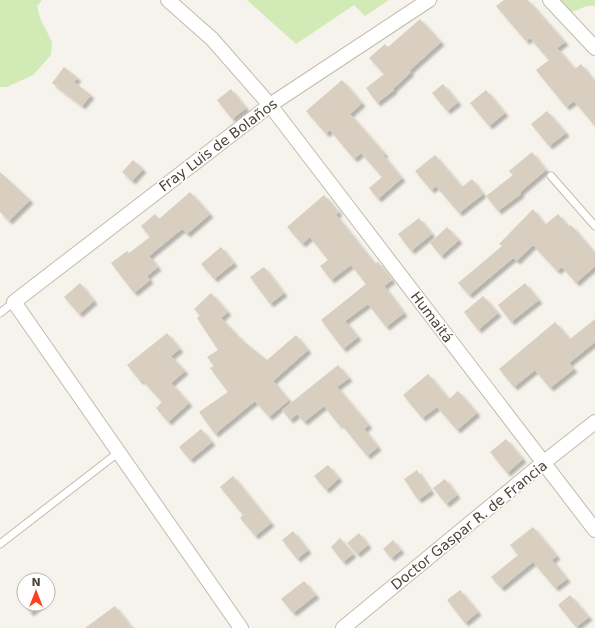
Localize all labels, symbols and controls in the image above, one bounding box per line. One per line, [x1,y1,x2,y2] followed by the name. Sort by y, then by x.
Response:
[156,95,280,195] street label: Fray Luis de Bolaños
[408,288,456,346] street label: Humaitá
[388,457,550,593] street label: Doctor Gaspar R. de Francia
[16,572,56,612] north arrow
[31,576,41,589] text: N

